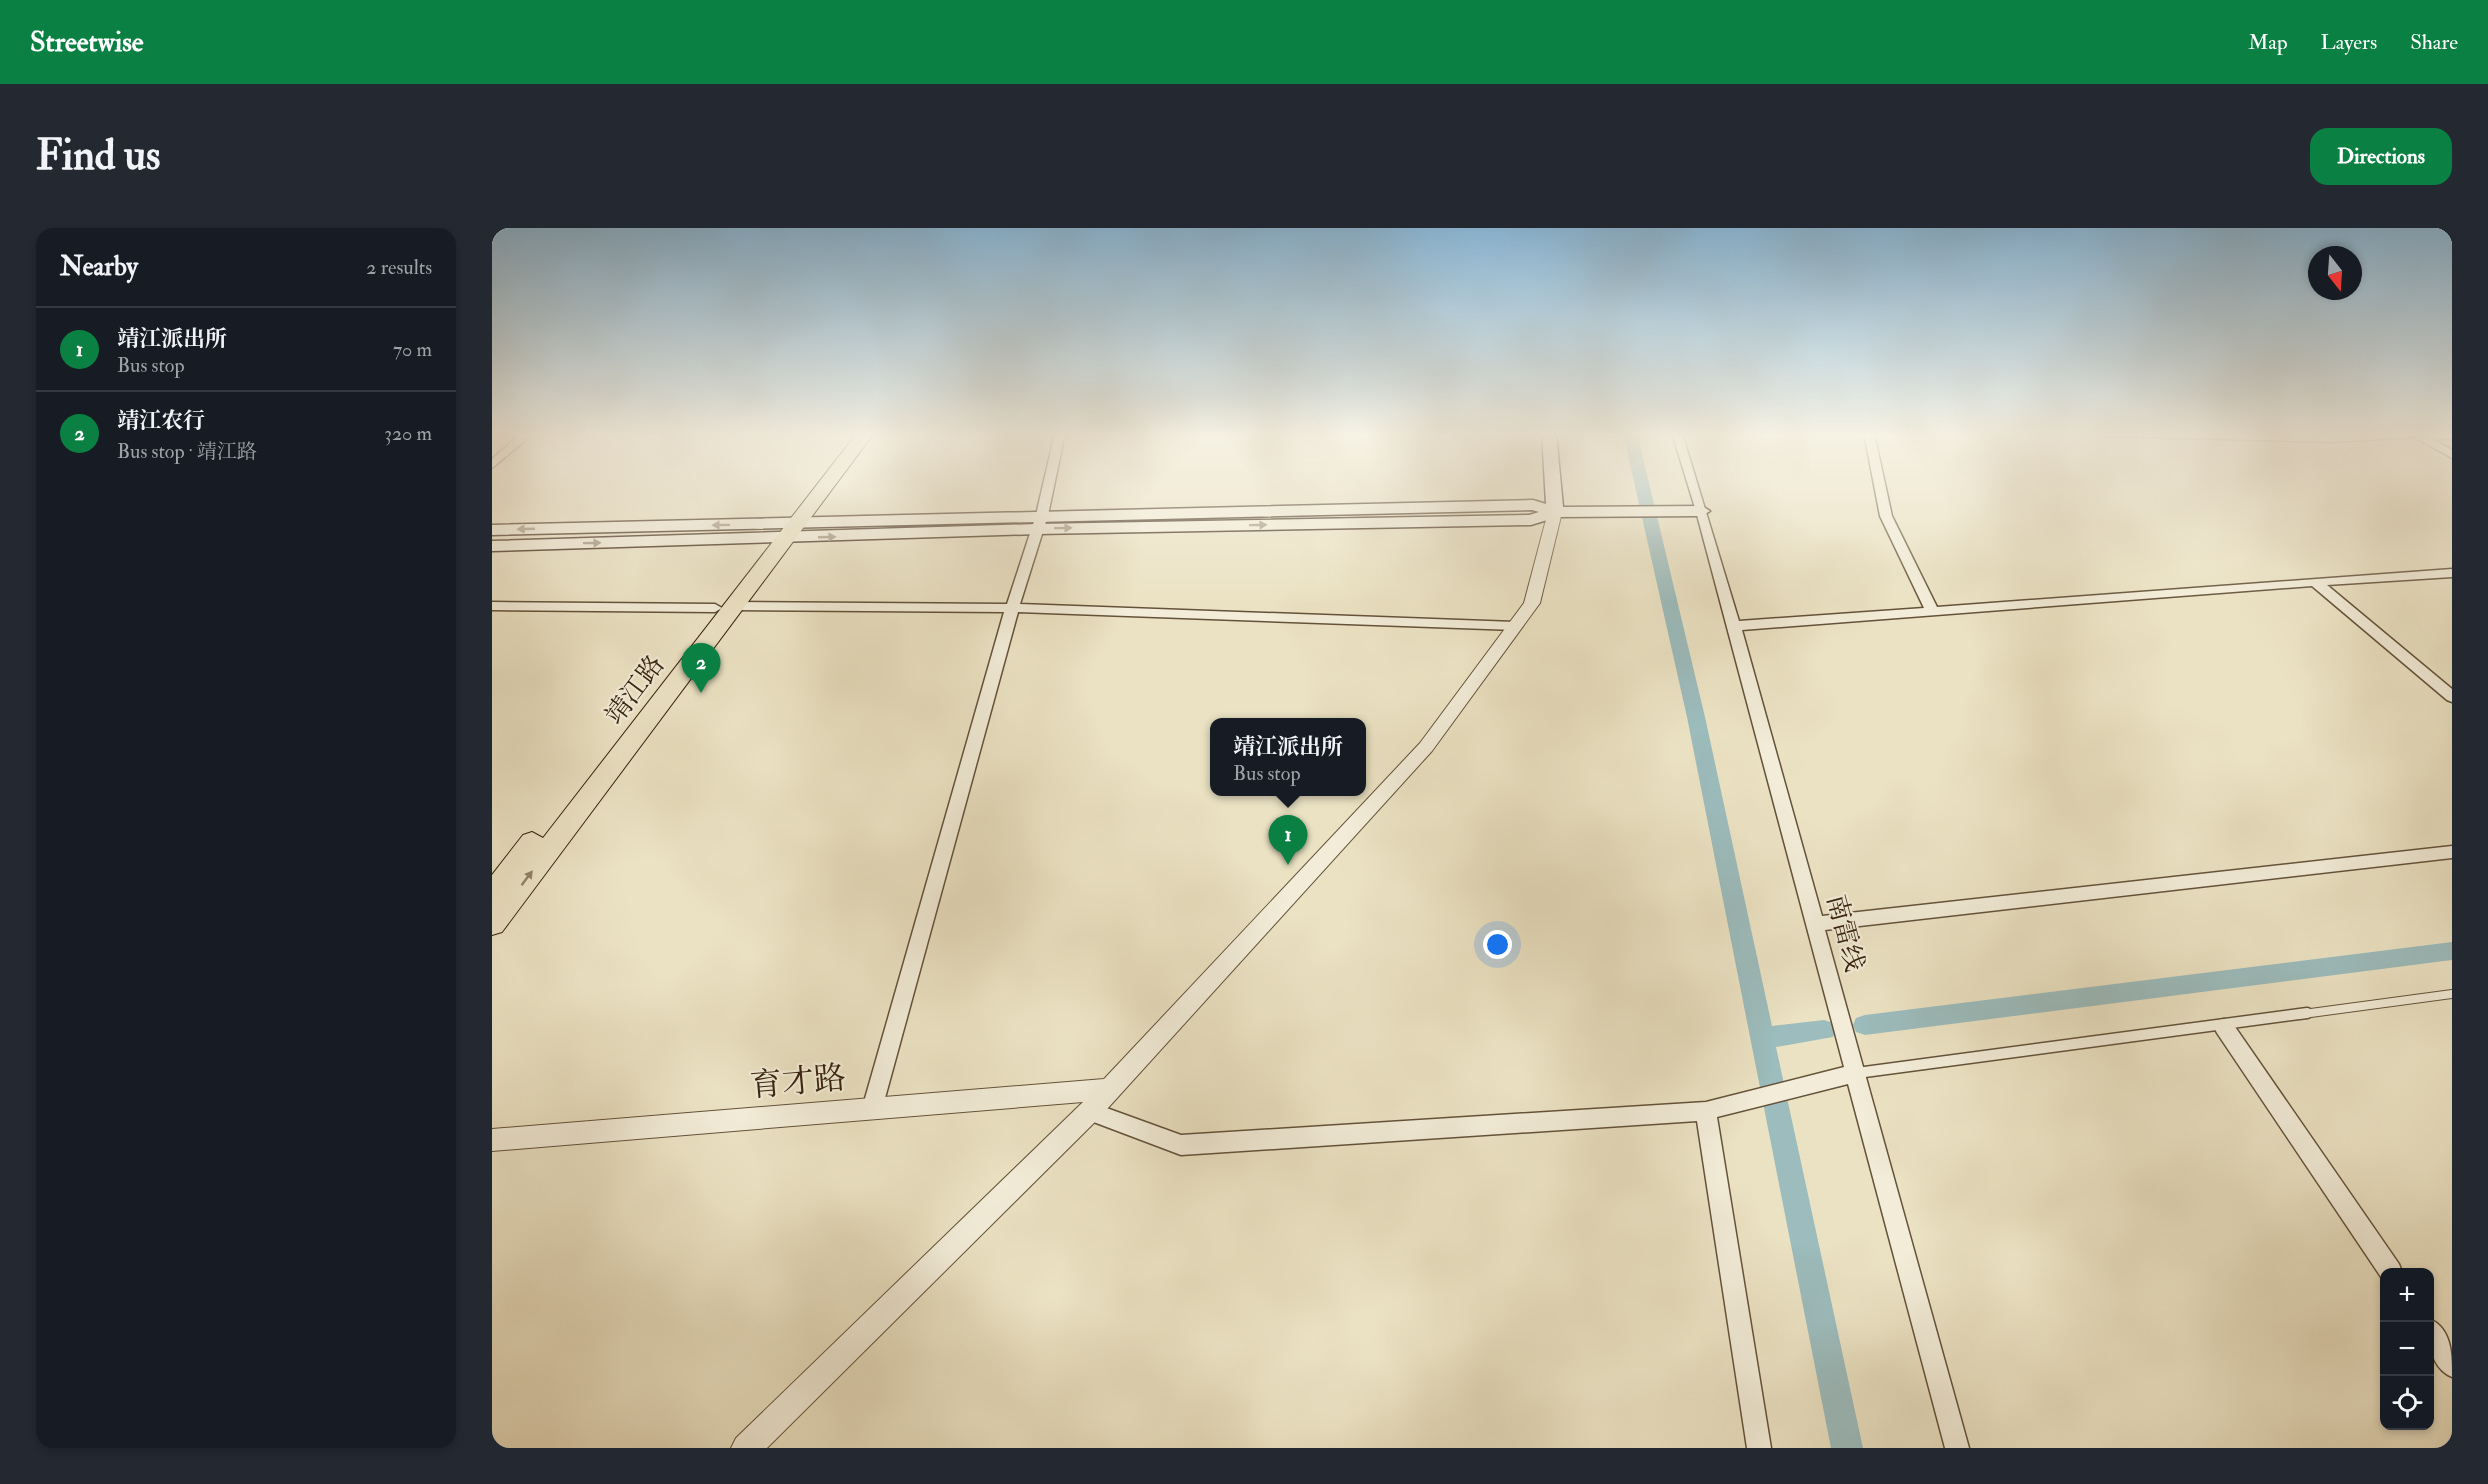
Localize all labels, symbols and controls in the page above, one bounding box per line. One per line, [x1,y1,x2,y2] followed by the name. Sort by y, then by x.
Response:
[30,25,144,60] text: Streetwise
[2248,29,2288,56] text: Map
[2321,29,2377,56] text: Layers
[2410,29,2458,56] text: Share
[2310,128,2452,185] button: Directions
[36,130,160,182] text: Find us
[2308,246,2362,300] north arrow
[60,251,138,283] text: Nearby
[366,255,432,280] text: 2 results
[117,325,227,353] text: 靖江派出所
[76,337,83,362] text: 1
[393,337,432,362] text: 70 m
[117,353,185,378] text: Bus stop
[117,407,205,435] text: 靖江农行
[74,421,85,446] text: 2
[384,421,432,446] text: 320 m
[117,439,257,464] text: Bus stop · 靖江路
[1249,520,1268,529] one-way arrow
[712,521,731,530] one-way arrow
[1054,523,1073,533] one-way arrow
[517,525,536,534] one-way arrow
[817,532,836,542] one-way arrow
[583,539,602,548] one-way arrow
[682,644,720,693] pin: 2
[599,649,671,731] street label: 靖江路
[1210,718,1366,796] popup
[1233,733,1343,761] text: 靖江派出所
[1233,761,1301,786] text: Bus stop
[1268,816,1308,865] pin: 1
[521,870,533,885] one-way arrow
[1819,891,1871,975] street label: 南雷线
[1483,930,1512,959] your location
[748,1058,848,1106] street label: 育才路
[2380,1268,2434,1430] map controls
[2380,1268,2434,1322] button: +
[2380,1322,2434,1376] button: −
[2380,1376,2434,1430] button: locate

